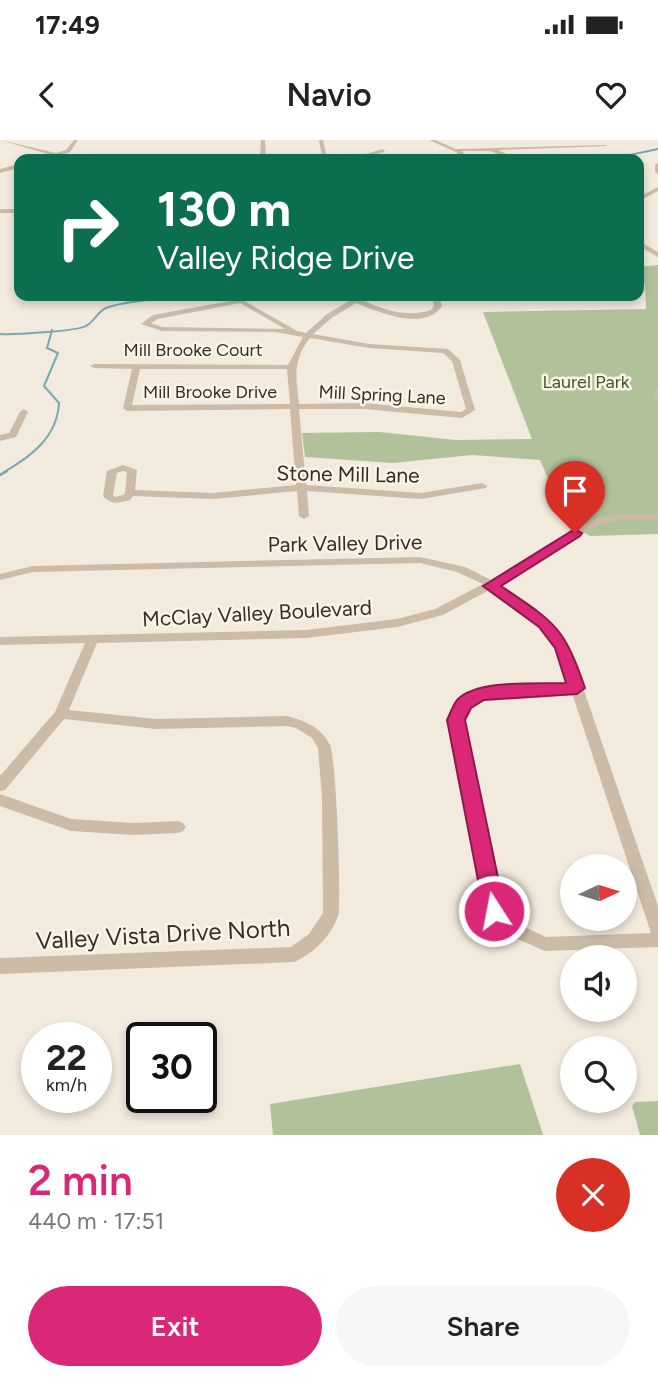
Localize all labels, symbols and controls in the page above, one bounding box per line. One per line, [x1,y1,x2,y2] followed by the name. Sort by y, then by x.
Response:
[35,9,100,41] text: 17:49
[28,76,66,114] icon: back
[286,76,372,114] text: Navio
[592,76,630,114] icon: heart
[157,179,291,238] text: 130 m
[42,182,133,273] icon: right
[157,239,414,277] text: Valley Ridge Drive
[124,339,263,361] street label: Mill Brooke Court
[542,371,630,393] park label: Laurel Park
[143,381,277,403] street label: Mill Brooke Drive
[318,381,446,409] street label: Mill Spring Lane
[276,460,420,488] street label: Stone Mill Lane
[545,461,605,533] pin
[556,472,594,510] icon: arrive
[267,529,423,557] street label: Park Valley Drive
[141,594,373,632] street label: McClay Valley Boulevard
[560,854,637,931] north arrow
[560,854,637,1113] map controls
[457,874,531,948] position arrow
[35,913,291,955] street label: Valley Vista Drive North
[560,945,637,1022] button: sound
[126,1022,217,1113] speed limit sign: 30
[560,1036,637,1113] button: search
[46,1037,87,1079] text: 22
[46,1074,87,1096] text: km/h
[28,1155,133,1206] text: 2 min
[556,1158,630,1232] button: close
[28,1207,164,1235] text: 440 m · 17:51
[28,1286,322,1366] button: Exit
[336,1286,630,1366] button: Share

